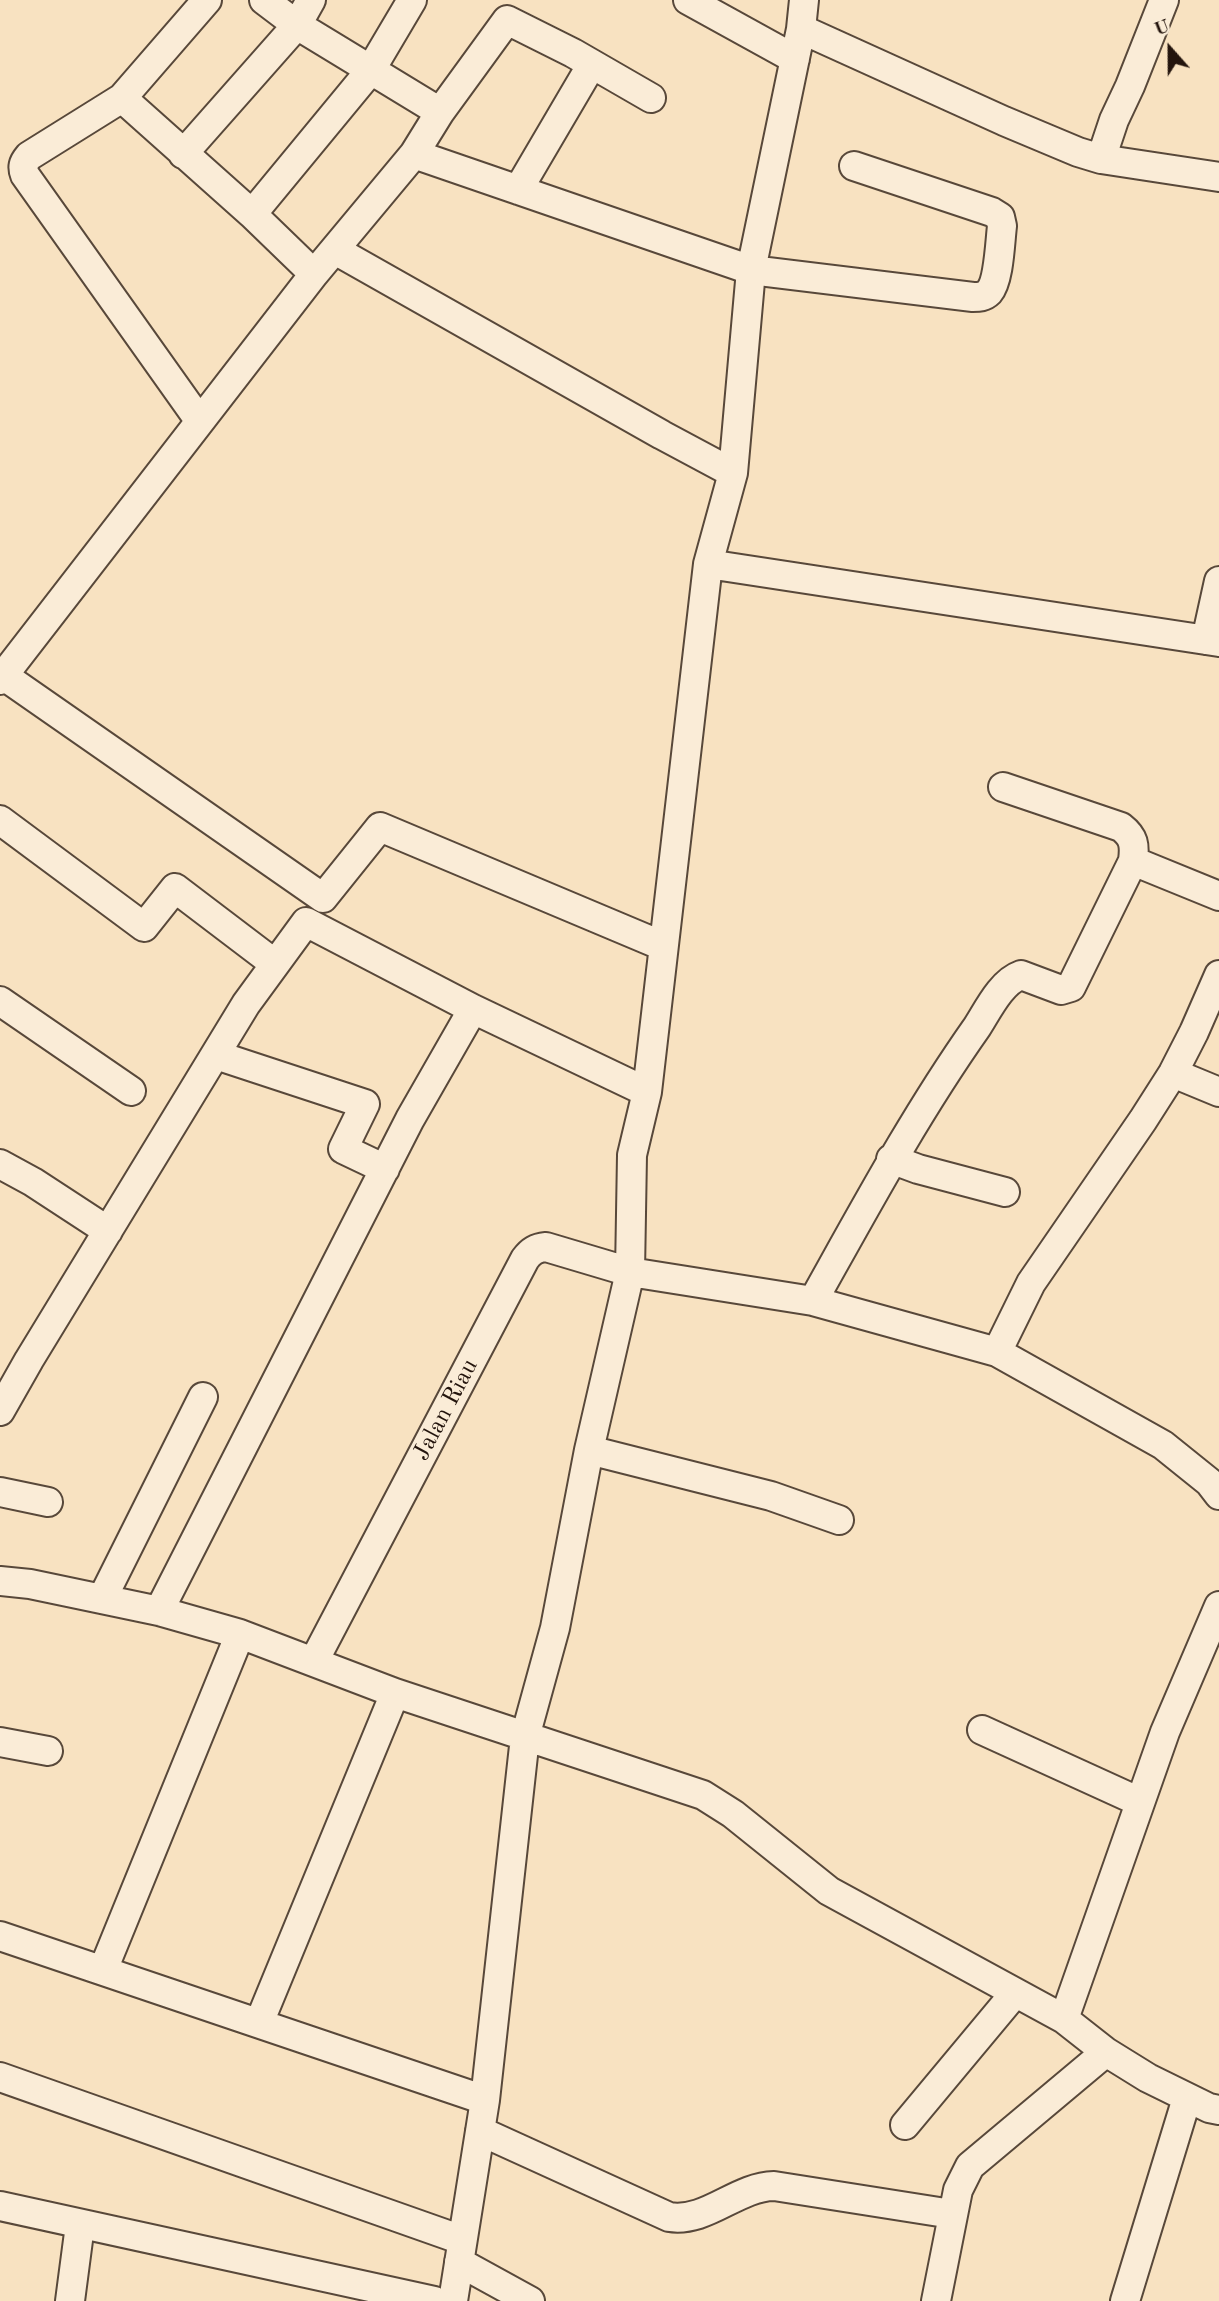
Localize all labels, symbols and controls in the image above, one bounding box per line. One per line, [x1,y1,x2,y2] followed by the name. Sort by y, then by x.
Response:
[1135,14,1205,84] north arrow
[1152,17,1173,41] text: U
[407,1354,485,1466] street label: Jalan Riau

